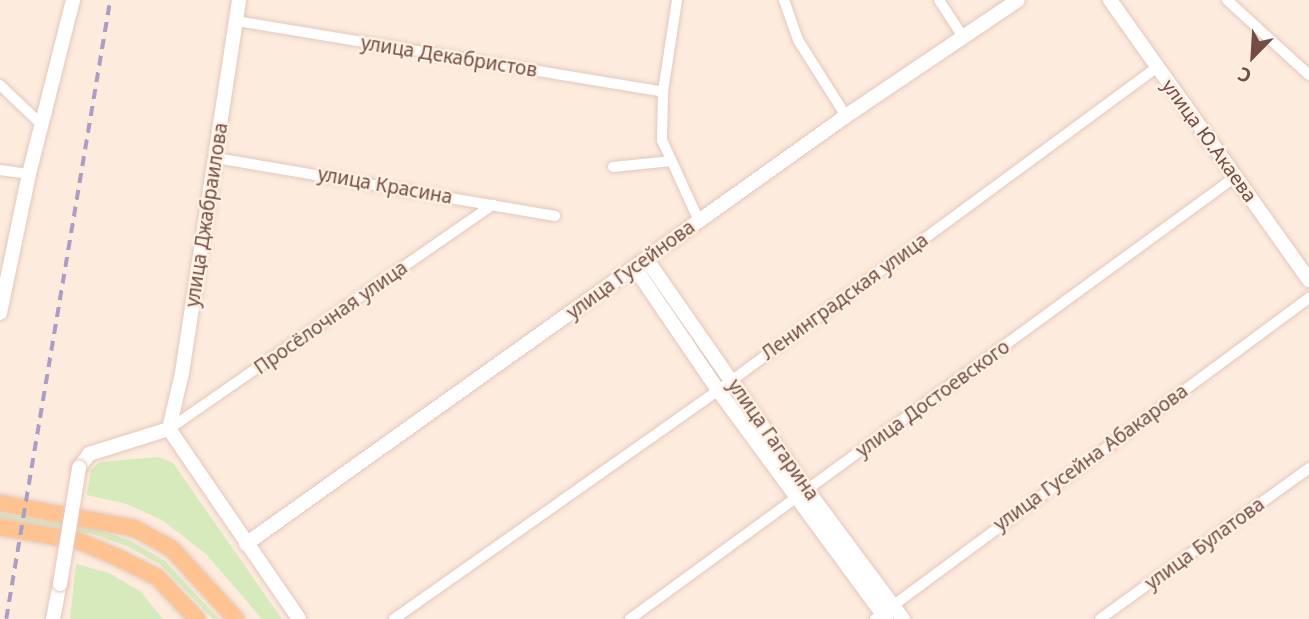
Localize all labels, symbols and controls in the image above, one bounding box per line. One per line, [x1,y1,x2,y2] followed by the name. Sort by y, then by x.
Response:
[1218,21,1288,91] north arrow
[359,32,539,82] street label: улица Декабристов
[1234,61,1255,90] text: С
[1157,75,1261,207] street label: улица Ю.Акаева
[181,121,233,309] street label: улица Джабраилова
[316,163,454,209] street label: улица Красина
[562,216,700,324] street label: улица Гусейнова
[757,229,933,365] street label: Ленинградская улица
[250,257,412,379] street label: Просёлочная улица
[852,336,1014,462] street label: улица Достоевского
[723,375,823,505] street label: улица Гагарина
[990,380,1192,536] street label: улица Гусейна Абакарова
[1141,493,1269,595] street label: улица Булатова

